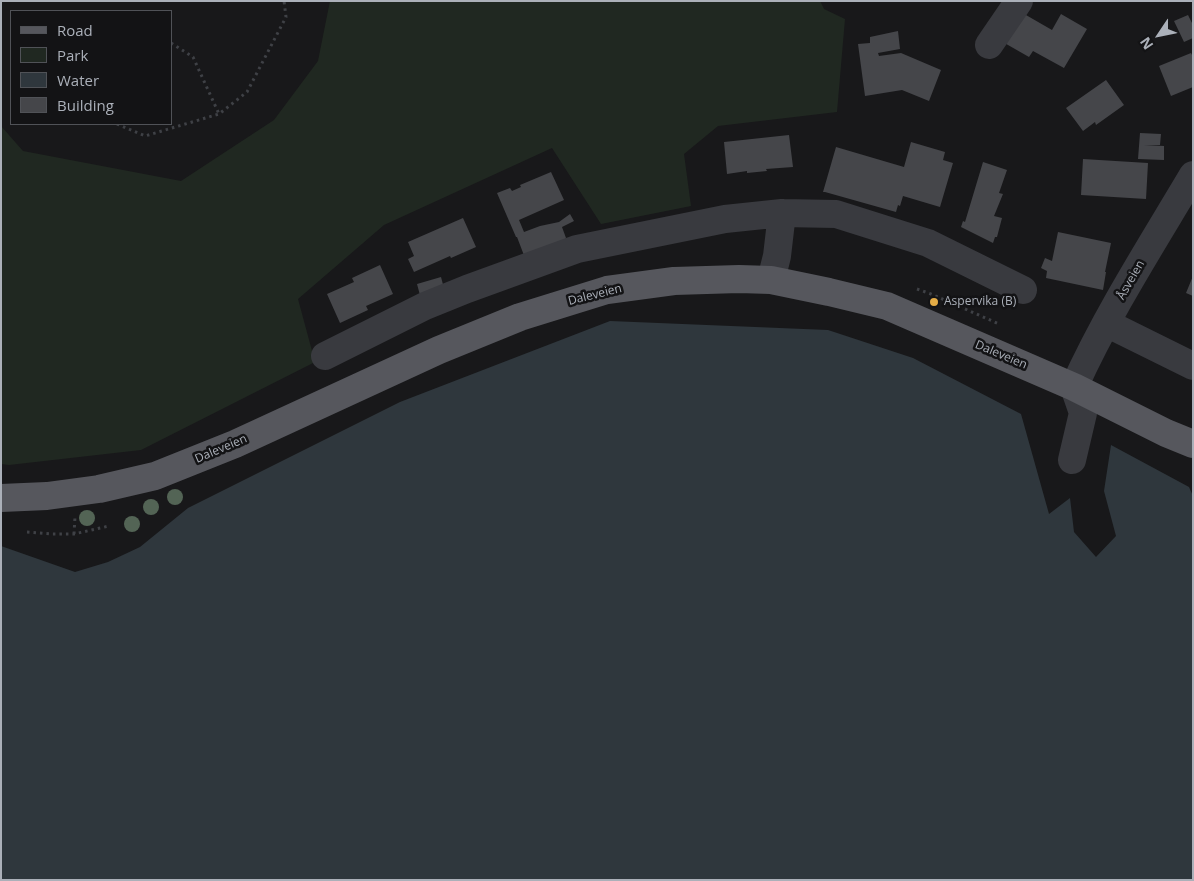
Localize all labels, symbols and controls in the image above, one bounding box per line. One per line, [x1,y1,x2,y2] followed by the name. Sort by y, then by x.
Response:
[10,10,172,125] legend
[1134,10,1184,60] north arrow
[57,20,93,40] text: Road
[1135,34,1157,54] text: N
[57,45,88,65] text: Park
[57,70,99,90] text: Water
[57,95,114,115] text: Building
[1114,258,1148,302] street label: Åsveien
[567,281,623,309] street label: Daleveien
[944,295,1016,309] place label: Aspervika (B)
[928,296,940,308] marker: Aspervika (B)
[973,338,1029,372] street label: Daleveien
[193,432,249,466] street label: Daleveien

